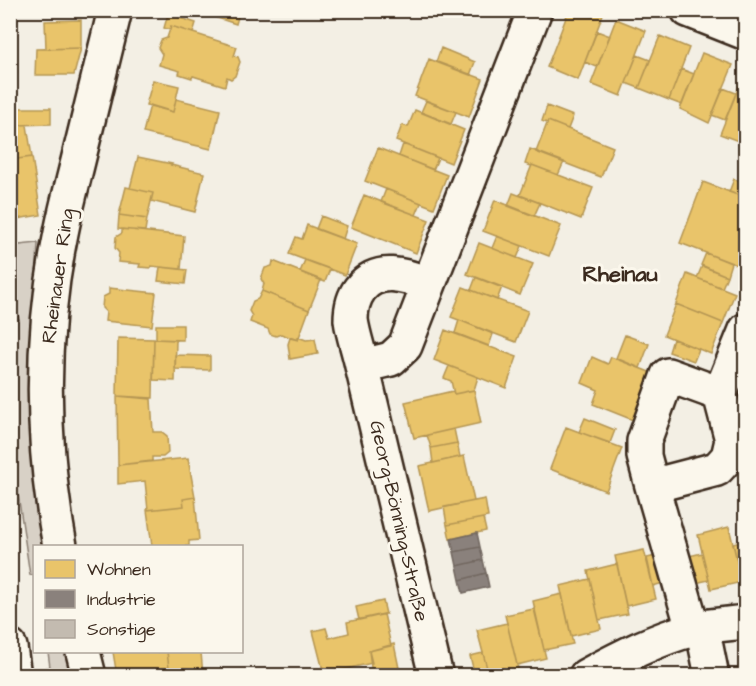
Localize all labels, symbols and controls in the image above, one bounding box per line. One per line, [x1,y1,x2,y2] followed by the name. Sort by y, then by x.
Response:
[35,207,82,345] street label: Rheinauer Ring
[582,259,658,290] district label: Rheinau
[361,418,436,625] street label: Georg-Bönning-Straße
[33,545,243,653] legend
[87,557,151,582] text: Wohnen
[87,587,156,612] text: Industrie
[87,617,156,643] text: Sonstige

